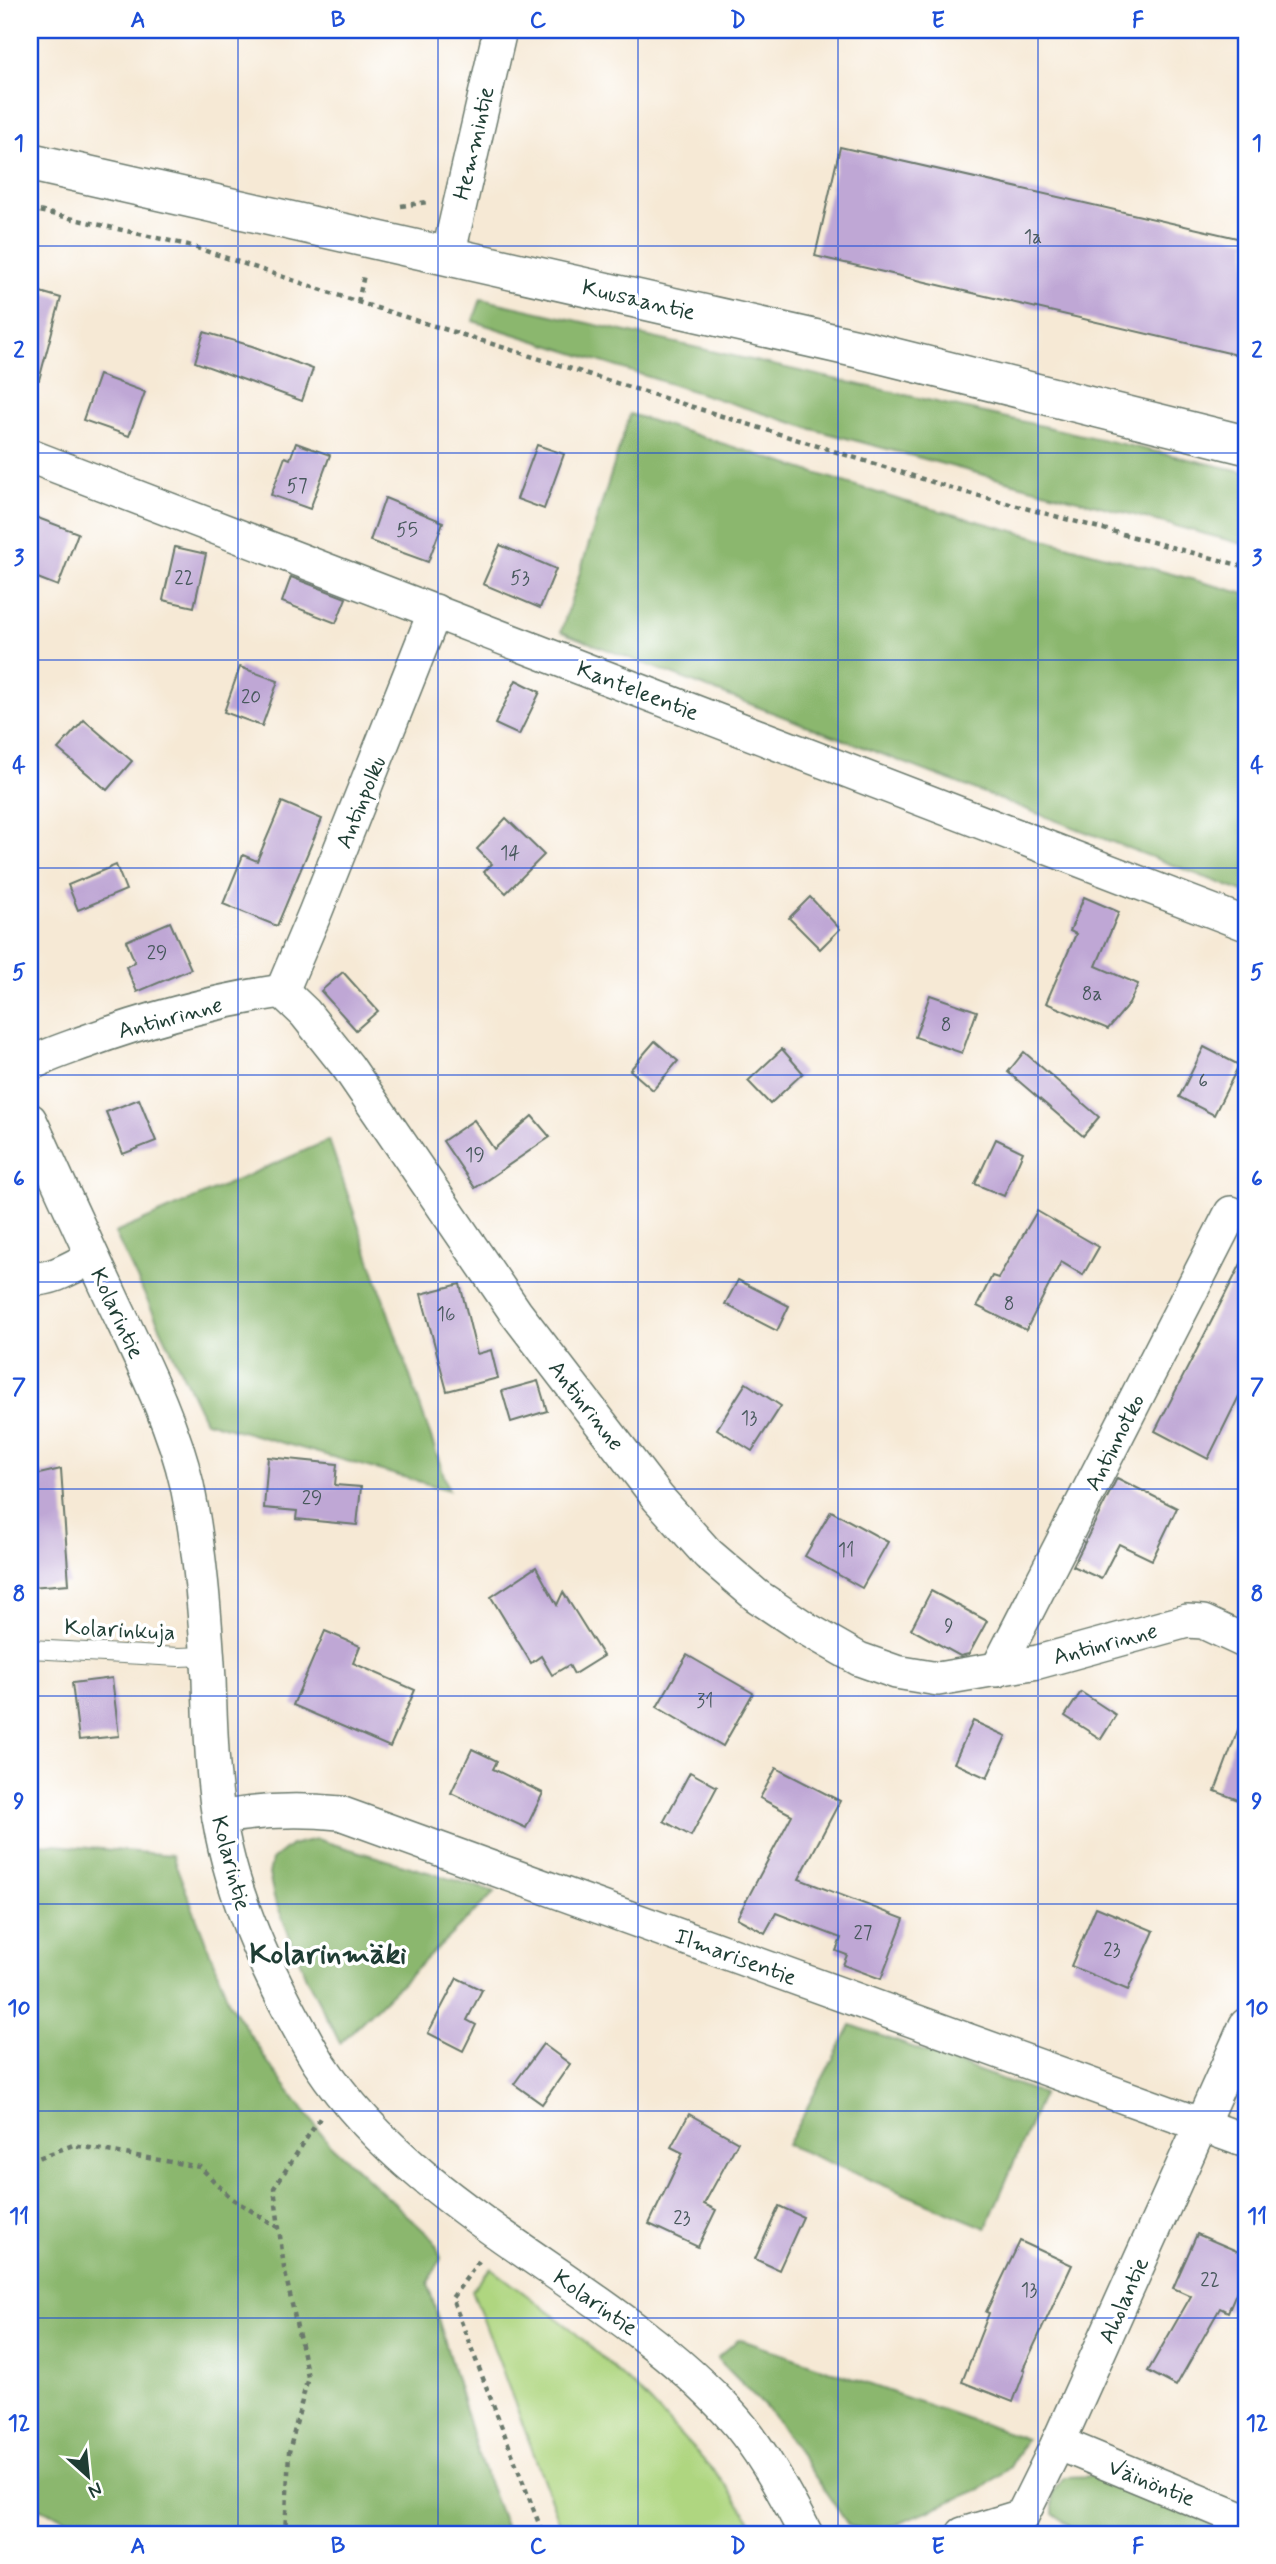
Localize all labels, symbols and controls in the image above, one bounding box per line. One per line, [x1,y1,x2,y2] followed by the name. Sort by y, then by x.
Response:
[130,6,146,36] text: A
[331,6,346,36] text: B
[530,6,547,36] text: C
[730,6,746,36] text: D
[931,6,945,36] text: E
[1132,6,1144,36] text: F
[447,84,503,203] street label: Hemmintie
[14,129,24,159] text: 1
[1252,129,1262,159] text: 1
[1024,225,1042,250] house number: 1a
[579,273,698,329] street label: Kuusaantie
[13,336,25,366] text: 2
[1251,336,1263,366] text: 2
[287,474,307,499] house number: 57
[396,518,418,543] house number: 55
[14,544,25,574] text: 3
[1252,544,1263,574] text: 3
[174,566,194,591] house number: 22
[510,566,530,591] house number: 53
[572,655,703,729] street label: Kanteleentie
[241,685,261,710] house number: 20
[12,751,26,781] text: 4
[1250,751,1264,781] text: 4
[330,752,394,853] street label: Antinpolku
[500,841,520,866] house number: 14
[147,941,167,966] house number: 29
[12,958,26,988] text: 5
[1250,958,1264,988] text: 5
[1082,982,1102,1007] house number: 8a
[115,991,226,1047] street label: Antinrinne
[941,1013,951,1038] house number: 8
[1198,1069,1208,1094] house number: 6
[465,1143,485,1168] house number: 19
[13,1165,25,1195] text: 6
[1251,1165,1263,1195] text: 6
[82,1264,150,1364] street label: Kolarintie
[1004,1292,1014,1317] house number: 8
[436,1302,456,1327] house number: 16
[541,1355,630,1458] street label: Antinrinne
[12,1373,26,1403] text: 7
[1250,1373,1264,1403] text: 7
[1079,1389,1153,1496] street label: Antinnotko
[741,1406,757,1431] house number: 13
[302,1486,322,1511] house number: 29
[838,1538,854,1563] house number: 11
[13,1580,25,1610] text: 8
[1251,1580,1263,1610] text: 8
[64,1613,176,1649] street label: Kolarinkuja
[944,1614,954,1639] house number: 9
[1050,1617,1161,1673] street label: Antinrinne
[697,1689,713,1714] house number: 31
[13,1787,25,1817] text: 9
[1251,1787,1263,1817] text: 9
[203,1813,257,1914] street label: Kolarintie
[854,1921,872,1946] house number: 27
[670,1922,800,1994] street label: Ilmarisentie
[249,1935,407,1974] district label: Kolarinmäki
[1103,1938,1121,1963] house number: 23
[7,1994,31,2024] text: 10
[1245,1994,1269,2024] text: 10
[9,2202,29,2232] text: 11
[1247,2202,1267,2232] text: 11
[673,2206,691,2231] house number: 23
[1092,2253,1157,2349] street label: Aholantie
[547,2264,643,2344] street label: Kolarintie
[1200,2268,1220,2293] house number: 22
[1021,2278,1037,2303] house number: 13
[8,2409,30,2439] text: 12
[1246,2409,1268,2439] text: 12
[52,2442,122,2512] north arrow
[1103,2453,1199,2515] street label: Väinöntie
[84,2476,106,2504] text: N
[130,2532,146,2562] text: A
[331,2532,346,2562] text: B
[530,2532,547,2562] text: C
[730,2532,746,2562] text: D
[931,2532,945,2562] text: E
[1132,2532,1144,2562] text: F

